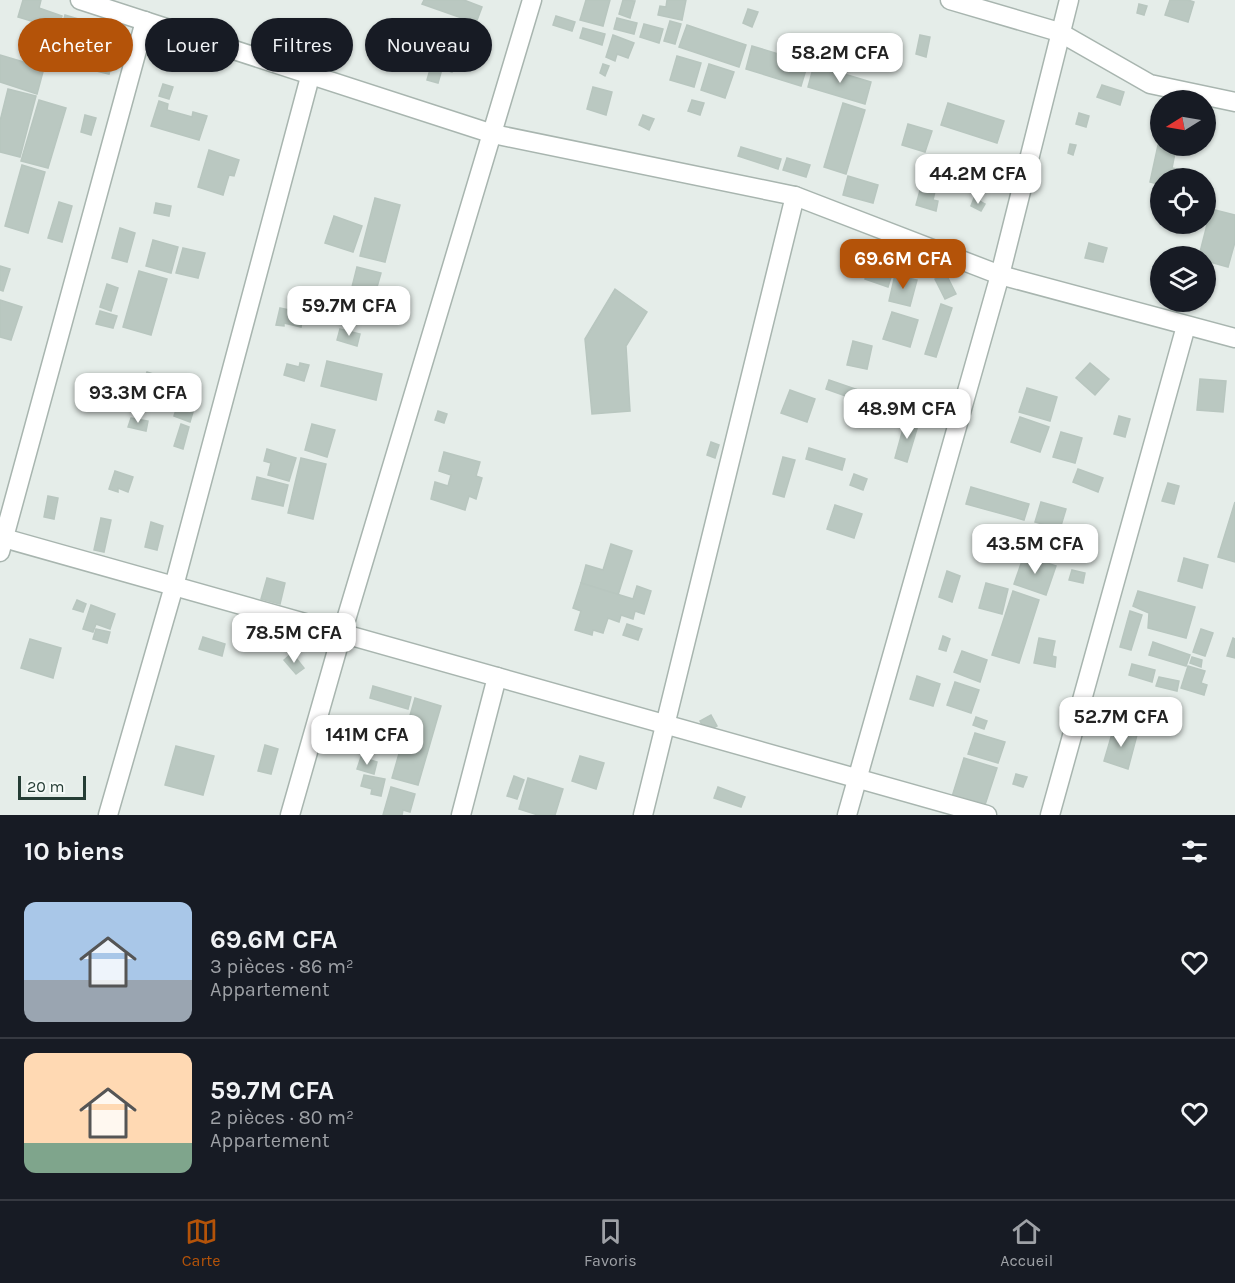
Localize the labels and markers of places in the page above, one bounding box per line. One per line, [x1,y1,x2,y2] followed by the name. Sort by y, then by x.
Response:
[771,33,909,84] pin: 58.2M CFA
[909,154,1047,205] pin: 44.2M CFA
[834,239,972,290] pin: 69.6M CFA
[280,286,418,337] pin: 59.7M CFA
[69,373,207,424] pin: 93.3M CFA
[838,389,976,440] pin: 48.9M CFA
[966,524,1104,575] pin: 43.5M CFA
[225,613,363,664] pin: 78.5M CFA
[1052,697,1190,748] pin: 52.7M CFA
[305,715,429,766] pin: 141M CFA

